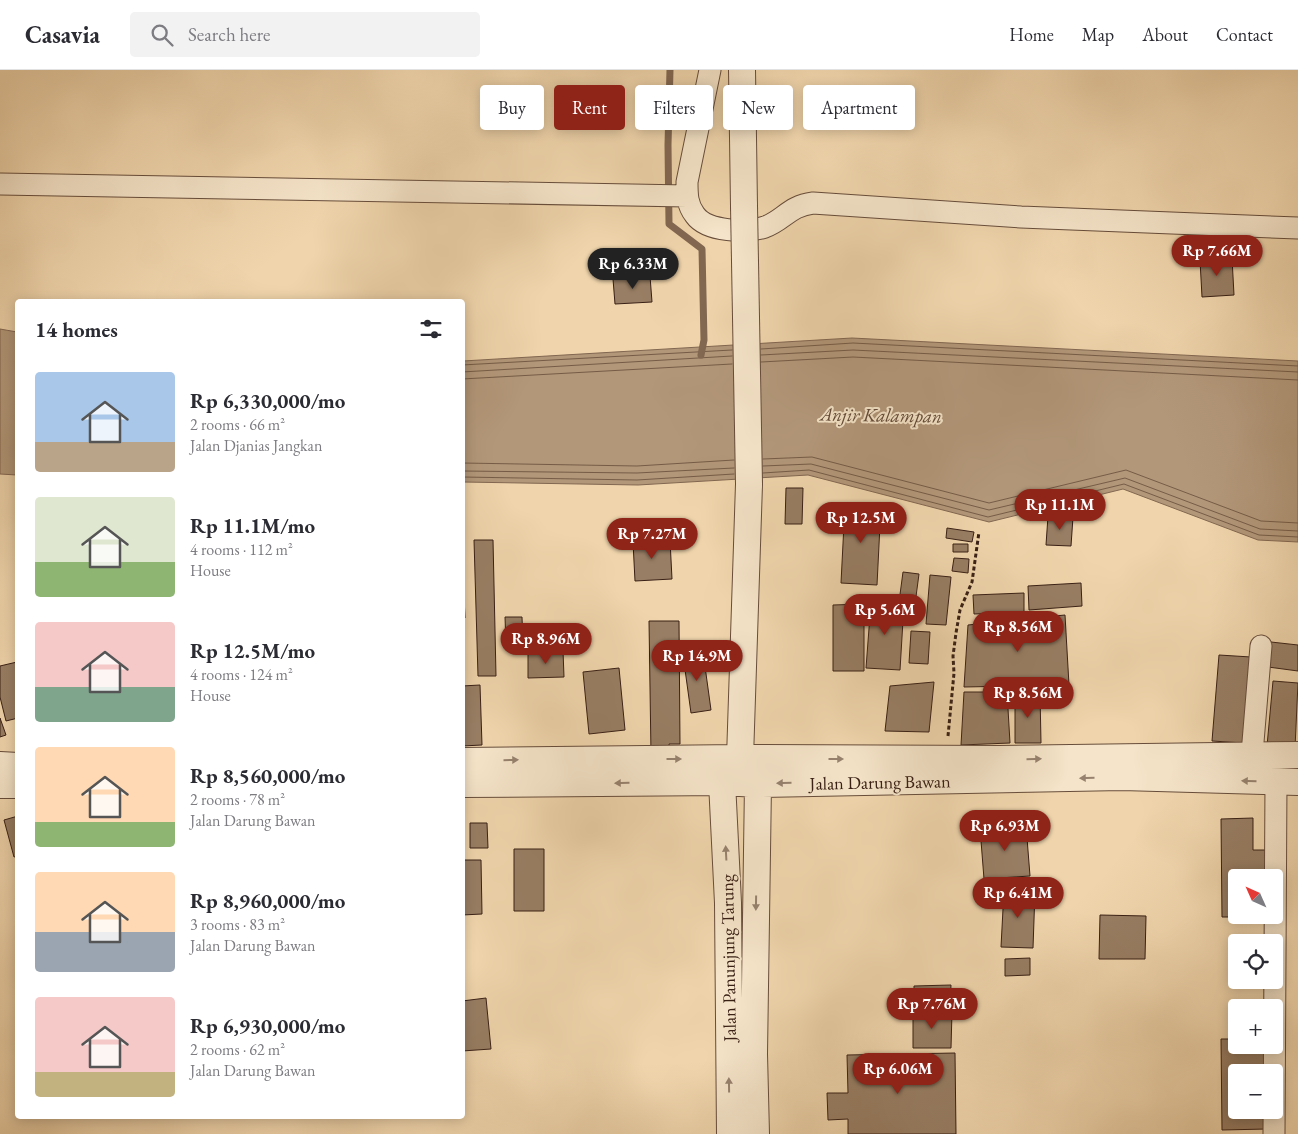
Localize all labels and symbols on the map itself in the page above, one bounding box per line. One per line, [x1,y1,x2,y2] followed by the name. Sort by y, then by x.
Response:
[1165,234,1269,277] pin: Rp 7.66M
[581,248,685,290] pin: Rp 6.33M
[818,401,942,429] water label: Anjir Kalampan
[1008,488,1112,531] pin: Rp 11.1M
[809,502,913,544] pin: Rp 12.5M
[600,518,704,560] pin: Rp 7.27M
[839,594,931,636] pin: Rp 5.6M
[966,610,1070,653] pin: Rp 8.56M
[494,622,598,665] pin: Rp 8.96M
[645,640,749,682] pin: Rp 14.9M
[976,676,1080,719] pin: Rp 8.56M
[666,755,682,763] one-way arrow
[828,755,844,763] one-way arrow
[1026,755,1042,763] one-way arrow
[503,756,519,764] one-way arrow
[807,769,951,795] street label: Jalan Darung Bawan
[1079,774,1095,782] one-way arrow
[1241,777,1257,785] one-way arrow
[614,780,630,788] one-way arrow
[776,780,792,788] one-way arrow
[953,810,1057,852] pin: Rp 6.93M
[721,845,729,861] one-way arrow
[1228,869,1282,924] north arrow
[715,874,741,1044] street label: Jalan Panunjung Tarung
[966,876,1070,919] pin: Rp 6.41M
[752,895,760,911] one-way arrow
[880,988,984,1030] pin: Rp 7.76M
[846,1052,950,1095] pin: Rp 6.06M
[725,1077,733,1093] one-way arrow

